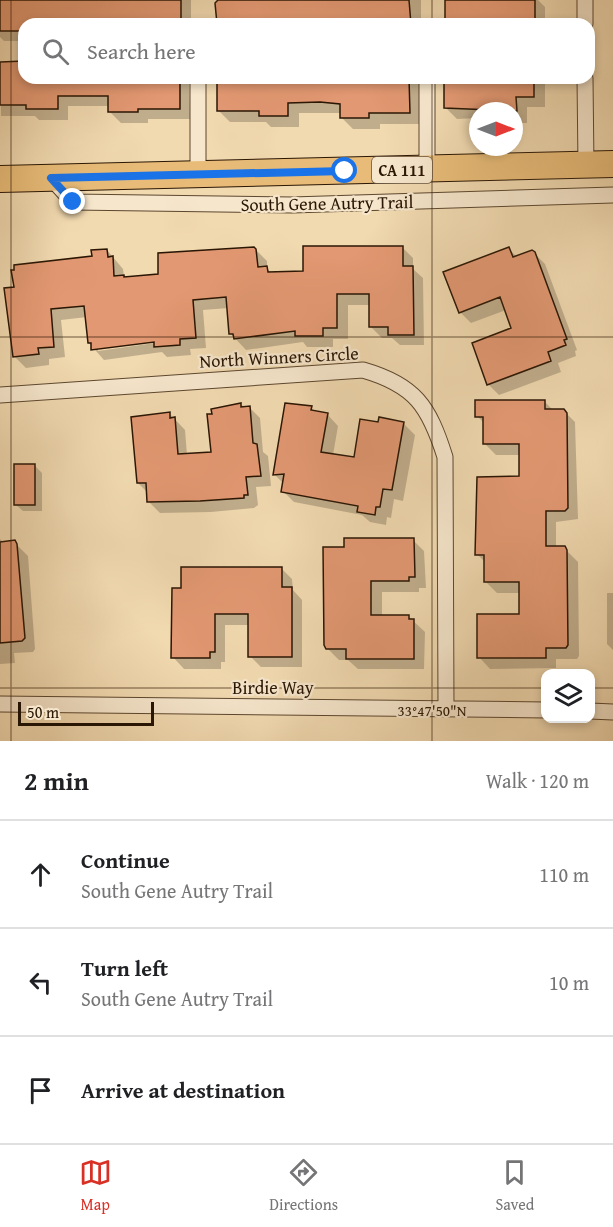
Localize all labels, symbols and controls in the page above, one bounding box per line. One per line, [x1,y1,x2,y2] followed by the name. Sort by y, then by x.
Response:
[18,18,595,84] search box
[39,35,72,68] icon: search
[87,35,196,67] text: Search here
[469,102,523,156] north arrow
[331,157,357,183] route start
[372,157,432,183] road number: CA 111
[59,188,85,214] route end
[240,188,414,218] street label: South Gene Autry Trail
[199,339,359,375] street label: North Winners Circle
[541,669,595,723] map controls
[541,669,595,723] button: layers
[232,674,314,701] street label: Birdie Way
[18,699,154,726] scale bar
[27,700,59,724] text: 50 m
[398,700,467,721] text: 33°47'50"N
[24,761,89,800] text: 2 min
[486,766,589,795] text: Walk · 120 m
[81,844,170,876] text: Continue
[24,858,57,891] icon: ahead
[539,860,589,889] text: 110 m
[81,876,273,905] text: South Gene Autry Trail
[81,952,168,984] text: Turn left
[24,966,57,999] icon: left
[549,968,589,997] text: 10 m
[81,984,273,1013] text: South Gene Autry Trail
[24,1074,57,1107] icon: arrive
[81,1074,285,1106] text: Arrive at destination
[79,1156,112,1216] tab: Map
[269,1156,338,1216] tab: Directions
[495,1156,534,1216] tab: Saved

